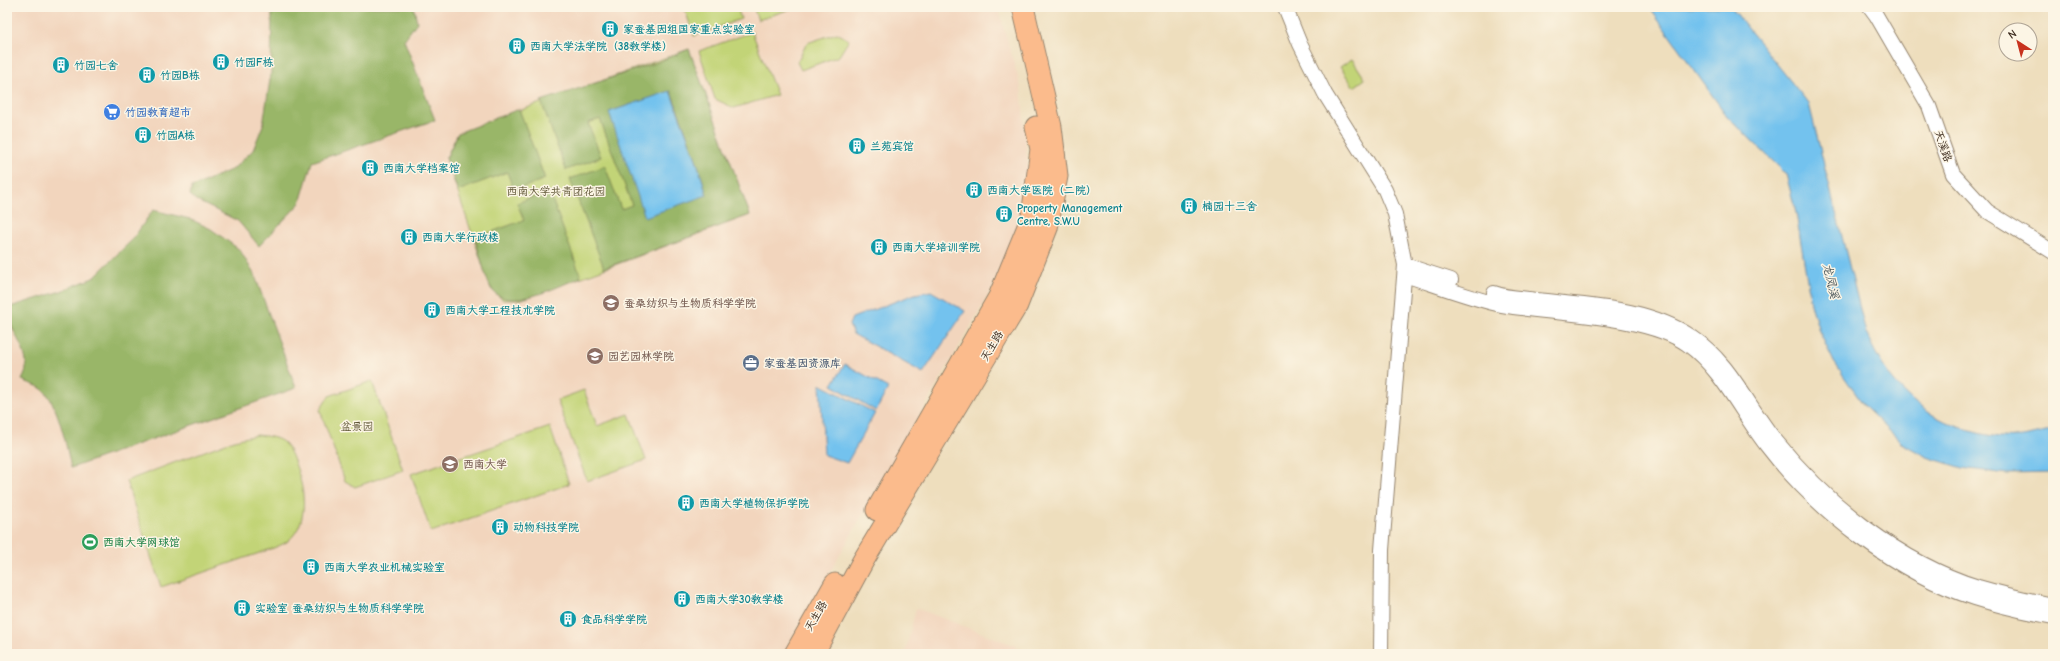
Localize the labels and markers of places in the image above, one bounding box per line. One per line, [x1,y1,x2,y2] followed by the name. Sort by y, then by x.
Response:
[600,19,620,39] building icon: 家蚕基因组国家重点实验室
[623,23,755,36] place label: 家蚕基因组国家重点实验室
[507,36,527,56] building icon: 西南大学法学院（38教学楼）
[530,40,673,53] place label: 西南大学法学院（38教学楼）
[211,52,231,72] building icon: 竹园F栋
[51,55,71,75] building icon: 竹园七舍
[234,56,273,69] place label: 竹园F栋
[74,59,118,72] place label: 竹园七舍
[137,65,157,85] building icon: 竹园B栋
[160,69,200,82] place label: 竹园B栋
[102,102,122,122] supermarket icon: 竹园教育超市
[125,106,191,119] place label: 竹园教育超市
[133,125,153,145] building icon: 竹园A栋
[156,129,195,142] place label: 竹园A栋
[847,136,867,156] building icon: 兰苑宾馆
[870,140,914,153] place label: 兰苑宾馆
[360,158,380,178] building icon: 西南大学档案馆
[383,162,460,175] place label: 西南大学档案馆
[964,180,984,200] building icon: 西南大学医院（二院）
[987,184,1097,197] place label: 西南大学医院（二院）
[1179,196,1199,216] building icon: 楠园十三舍
[1202,200,1257,213] place label: 楠园十三舍
[1017,202,1123,228] place label: Property Management Centre, S.W.U
[994,204,1014,224] building icon: Property Management Centre, S.W.U
[399,227,419,247] building icon: 西南大学行政楼
[422,231,499,244] place label: 西南大学行政楼
[869,237,889,257] building icon: 西南大学培训学院
[892,241,980,254] place label: 西南大学培训学院
[601,293,621,313] school or university icon: 蚕桑纺织与生物质科学学院
[624,297,756,310] place label: 蚕桑纺织与生物质科学学院
[422,300,442,320] building icon: 西南大学工程技术学院
[445,304,555,317] place label: 西南大学工程技术学院
[585,346,605,366] school or university icon: 园艺园林学院
[608,350,674,363] place label: 园艺园林学院
[741,353,761,373] office icon: 家蚕基因资源库
[764,357,841,370] place label: 家蚕基因资源库
[440,454,460,474] school or university icon: 西南大学
[463,458,507,471] place label: 西南大学
[676,493,696,513] building icon: 西南大学植物保护学院
[699,497,809,510] place label: 西南大学植物保护学院
[490,517,510,537] building icon: 动物科技学院
[513,521,579,534] place label: 动物科技学院
[80,532,100,552] sports icon: 西南大学网球馆
[103,536,180,549] place label: 西南大学网球馆
[301,557,321,577] building icon: 西南大学农业机械实验室
[324,561,445,574] place label: 西南大学农业机械实验室
[672,589,692,609] building icon: 西南大学30教学楼
[695,593,784,606] place label: 西南大学30教学楼
[232,598,252,618] building icon: 实验室 蚕桑纺织与生物质科学学院
[255,602,424,615] place label: 实验室 蚕桑纺织与生物质科学学院
[558,609,578,629] building icon: 食品科学学院
[581,613,647,626] place label: 食品科学学院

